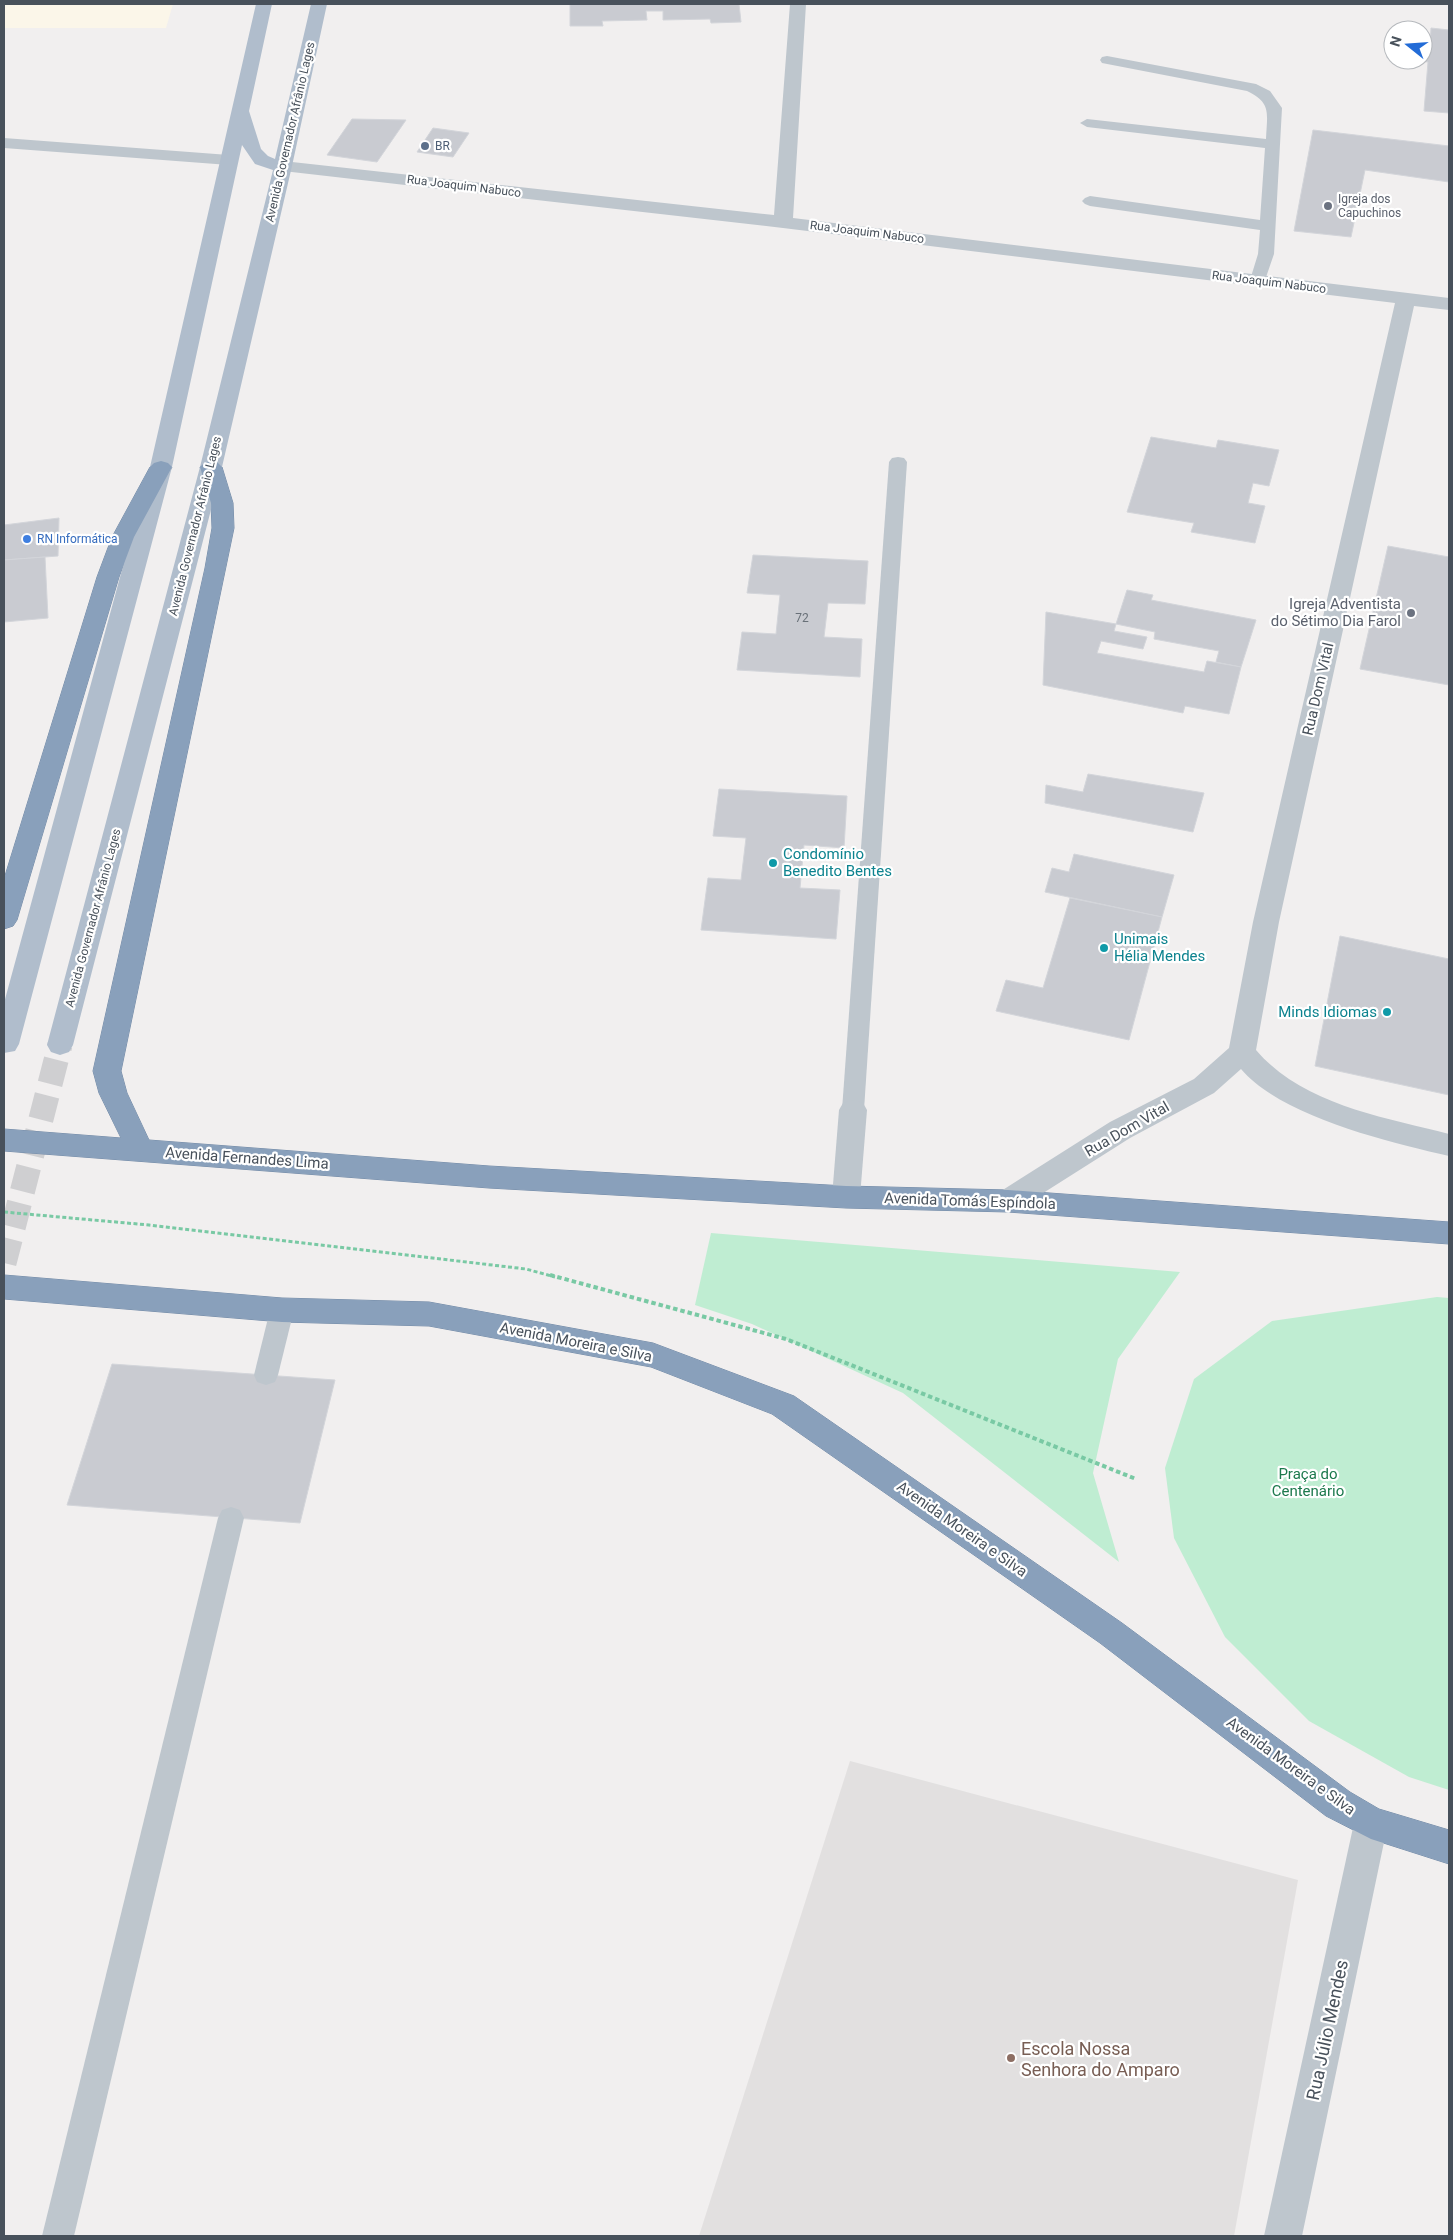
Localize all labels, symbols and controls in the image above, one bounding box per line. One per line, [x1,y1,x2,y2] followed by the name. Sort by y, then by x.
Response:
[1383,20,1433,70] north arrow
[1386,34,1405,48] text: N
[262,41,318,223] street label: Avenida Governador Afrânio Lages
[435,139,450,153] place label: BR
[419,140,431,152] marker: BR
[406,172,522,200] street label: Rua Joaquim Nabuco
[1338,192,1401,220] place label: Igreja dos Capuchinos
[1322,200,1334,212] marker: Igreja dos Capuchinos
[809,218,925,246] street label: Rua Joaquim Nabuco
[1211,268,1327,296] street label: Rua Joaquim Nabuco
[166,435,224,617] street label: Avenida Governador Afrânio Lages
[37,532,118,546] place label: RN Informática
[21,533,33,545] marker: RN Informática
[1271,595,1401,630] place label: Igreja Adventista do Sétimo Dia Farol
[1405,607,1417,619] marker: Igreja Adventista do Sétimo Dia Farol
[795,611,809,625] house number: 72
[1299,641,1337,737] street label: Rua Dom Vital
[62,827,124,1009] street label: Avenida Governador Afrânio Lages
[783,845,892,880] place label: Condomínio Benedito Bentes
[767,857,779,869] marker: Condomínio Benedito Bentes
[1114,930,1205,965] place label: Unimais Hélia Mendes
[1098,942,1110,954] marker: Unimais Hélia Mendes
[1278,1003,1377,1021] place label: Minds Idiomas
[1381,1006,1393,1018] marker: Minds Idiomas
[1082,1098,1172,1160] street label: Rua Dom Vital
[165,1143,329,1173] street label: Avenida Fernandes Lima
[884,1189,1056,1213] street label: Avenida Tomás Espíndola
[498,1318,654,1366] street label: Avenida Moreira e Silva
[1272,1465,1344,1500] park label: Praça do Centenário
[893,1477,1031,1581] street label: Avenida Moreira e Silva
[1223,1713,1359,1819] street label: Avenida Moreira e Silva
[1302,1958,1352,2102] street label: Rua Júlio Mendes
[1021,2038,1180,2080] place label: Escola Nossa Senhora do Amparo
[1005,2052,1017,2064] marker: Escola Nossa Senhora do Amparo

